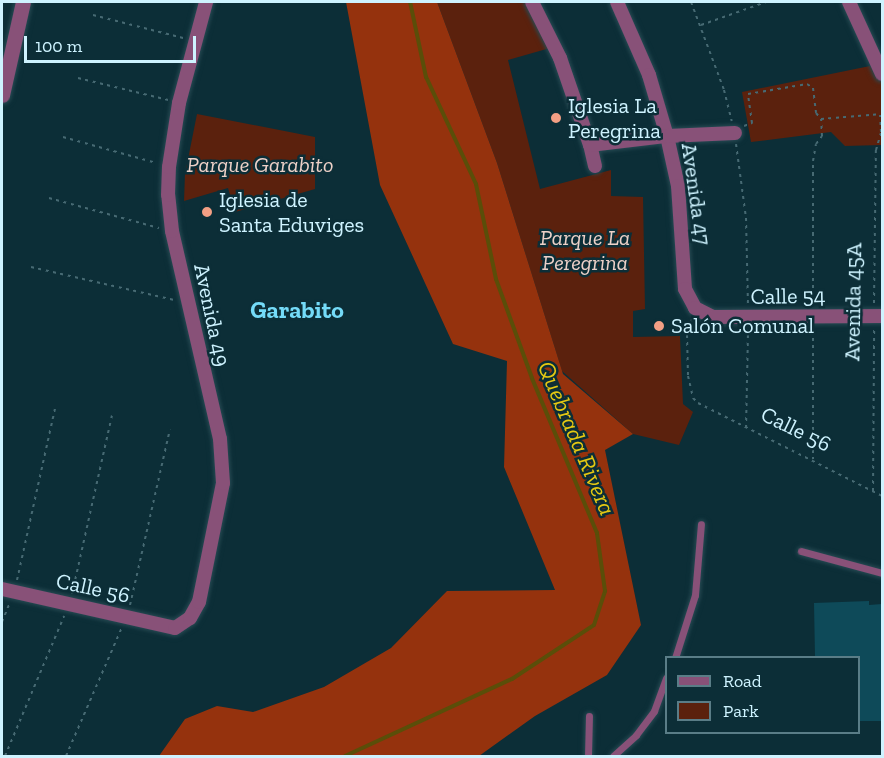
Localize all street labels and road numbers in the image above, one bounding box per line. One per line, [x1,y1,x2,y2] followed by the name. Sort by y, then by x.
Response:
[676,141,716,247] street label: Avenida 47
[839,243,867,361] street label: Avenida 45A
[188,261,236,369] street label: Avenida 49
[750,282,826,310] street label: Calle 54
[757,401,835,457] street label: Calle 56
[54,567,132,609] street label: Calle 56

